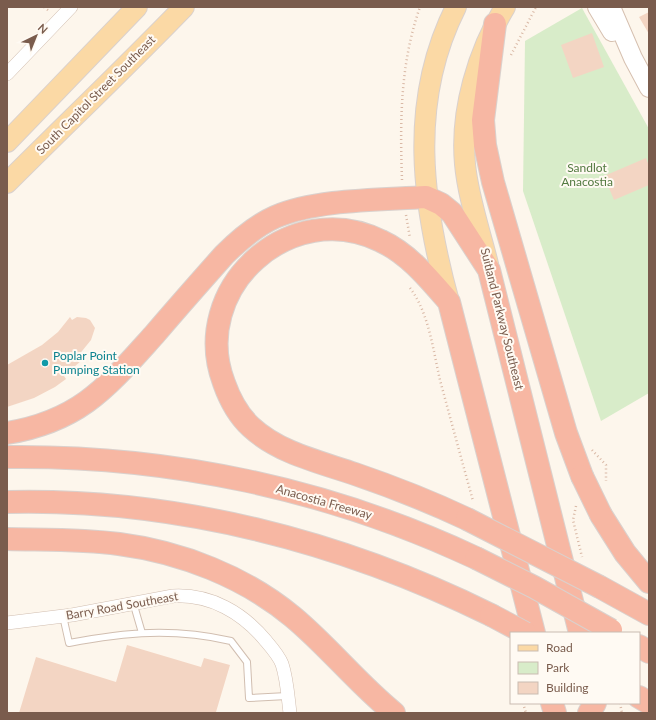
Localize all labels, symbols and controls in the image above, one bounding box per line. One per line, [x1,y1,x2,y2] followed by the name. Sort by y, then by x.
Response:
[16,16,56,56] north arrow
[36,21,51,36] text: N
[33,32,159,157] street label: South Capitol Street Southeast
[561,160,613,189] park label: Sandlot Anacostia
[478,246,528,392] street label: Suitland Parkway Southeast
[53,348,140,377] place label: Poplar Point Pumping Station
[40,358,50,368] marker: Poplar Point Pumping Station
[274,481,375,523] street label: Anacostia Freeway
[65,588,180,623] street label: Barry Road Southeast
[510,632,640,704] legend
[546,640,573,655] text: Road
[546,660,570,675] text: Park
[546,680,589,695] text: Building

